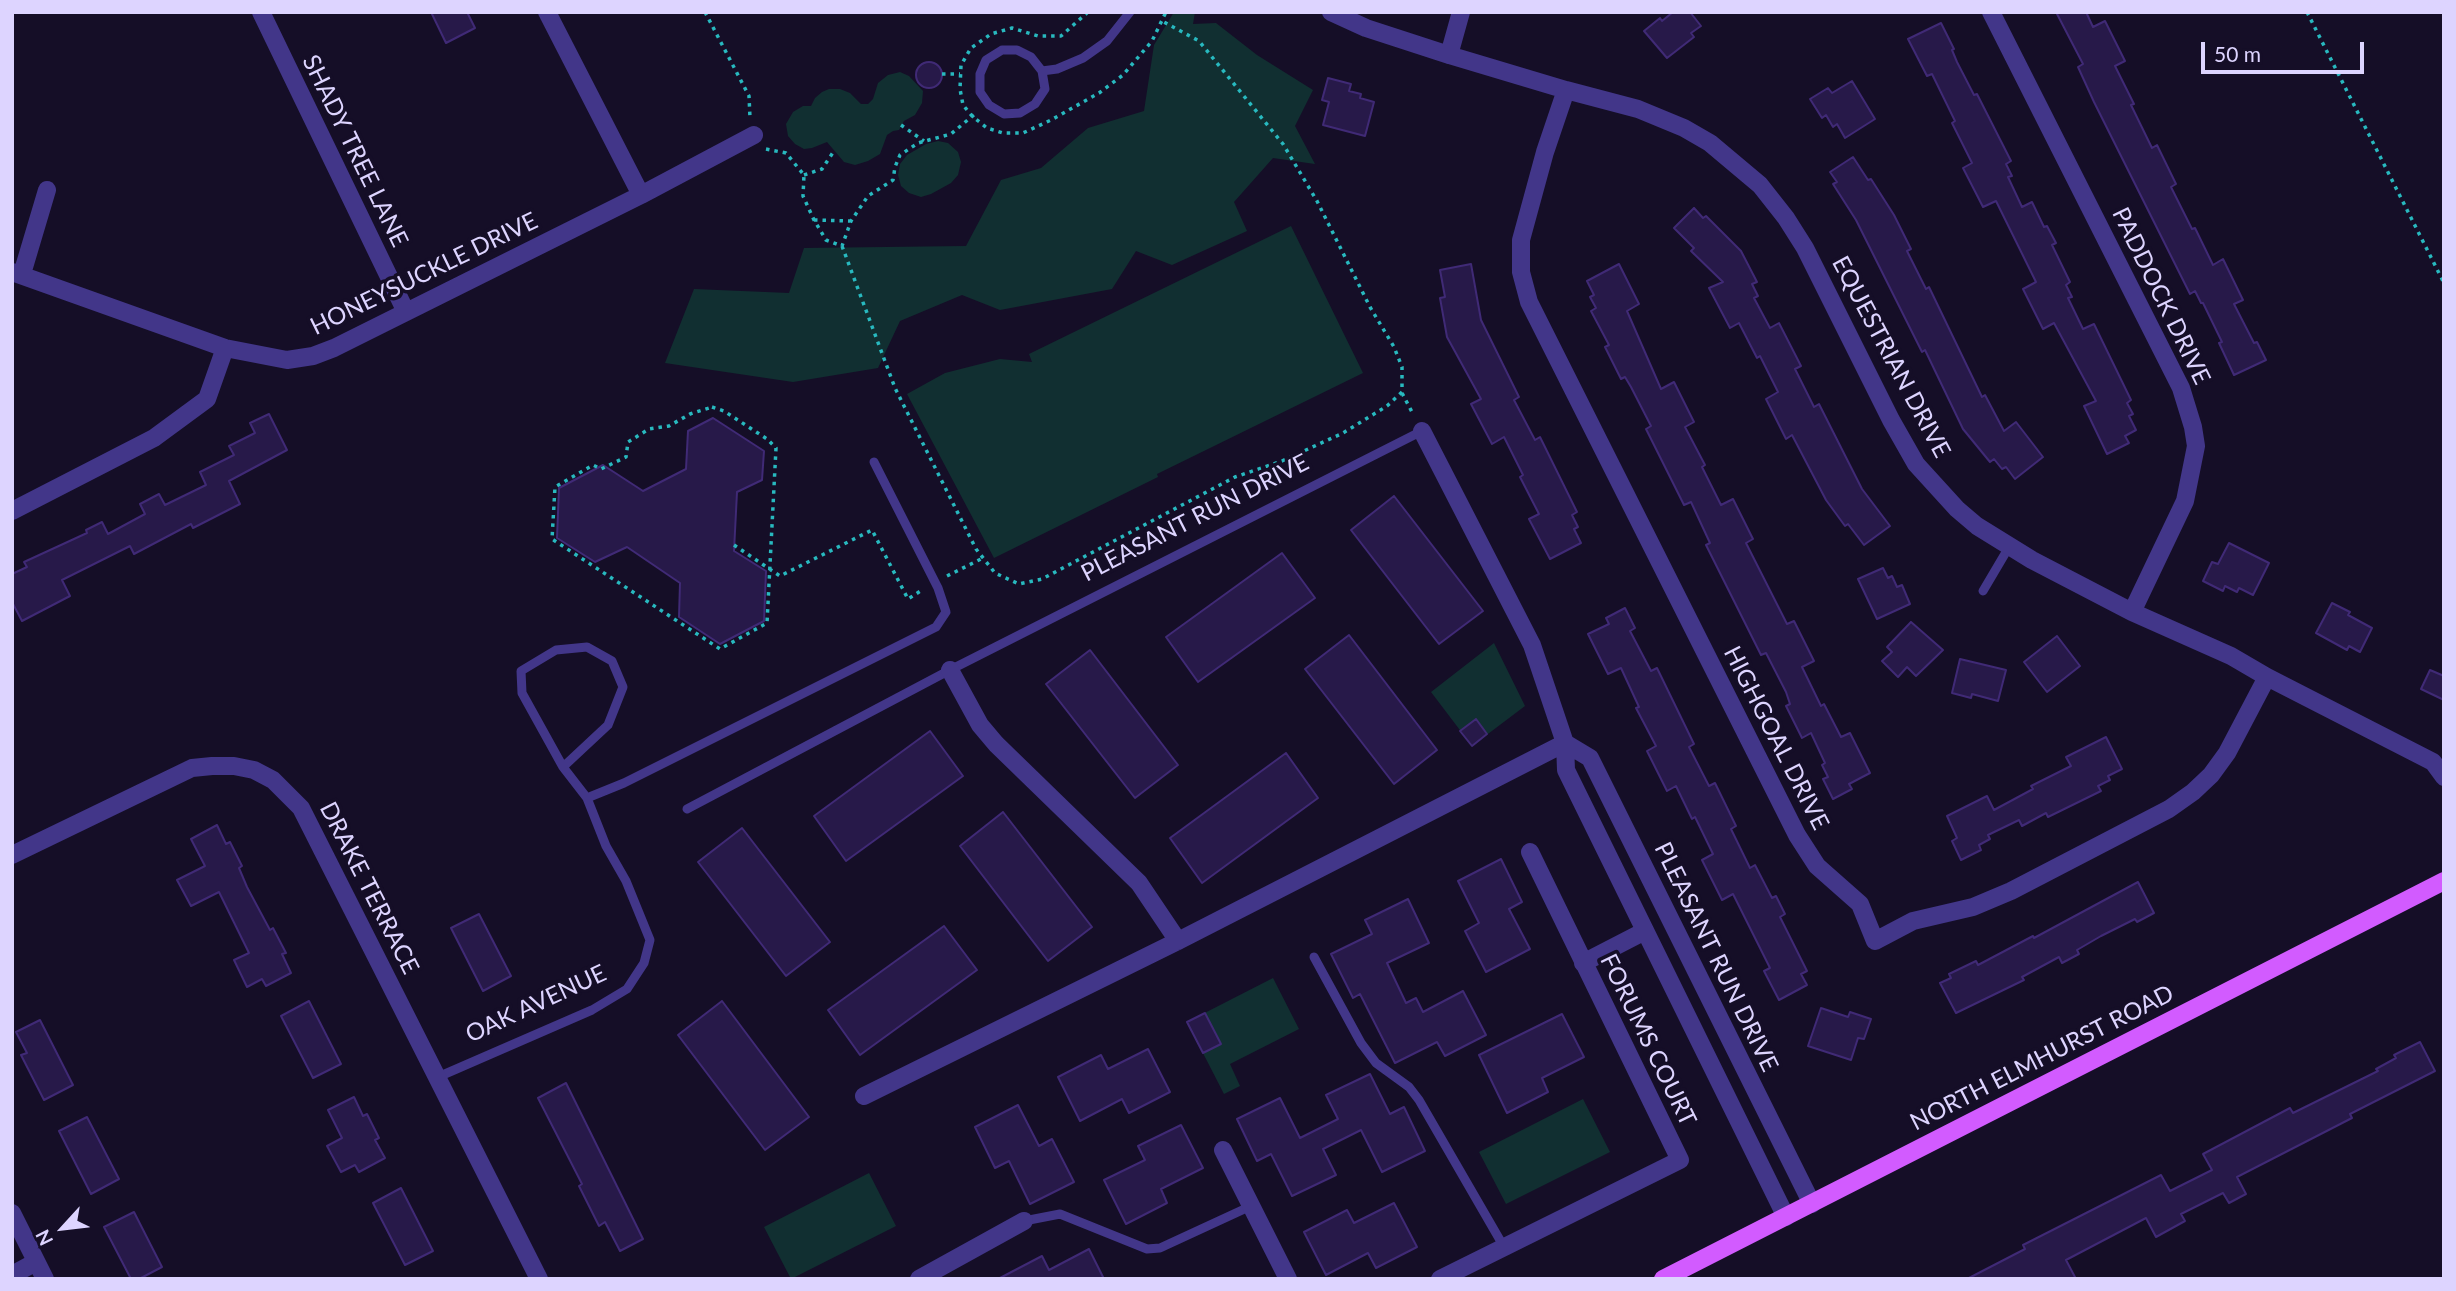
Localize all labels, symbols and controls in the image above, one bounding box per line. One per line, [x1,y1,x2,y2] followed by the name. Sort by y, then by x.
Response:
[2204,28,2367,72] scale bar
[2214,41,2261,66] text: 50 m
[296,50,414,252] street label: SHADY TREE LANE
[2106,203,2216,389] street label: PADDOCK DRIVE
[306,206,542,342] street label: HONEYSUCKLE DRIVE
[1826,251,1956,463] street label: EQUESTRIAN DRIVE
[1076,448,1314,588] street label: PLEASANT RUN DRIVE
[1717,641,1835,835] street label: HIGHGOAL DRIVE
[313,797,425,979] street label: DRAKE TERRACE
[1648,838,1784,1076] street label: PLEASANT RUN DRIVE
[1594,949,1702,1131] street label: FORUMS COURT
[461,959,611,1049] street label: OAK AVENUE
[1906,979,2178,1137] street label: NORTH ELMHURST ROAD
[28,1193,98,1263] north arrow
[30,1226,57,1250] text: N

